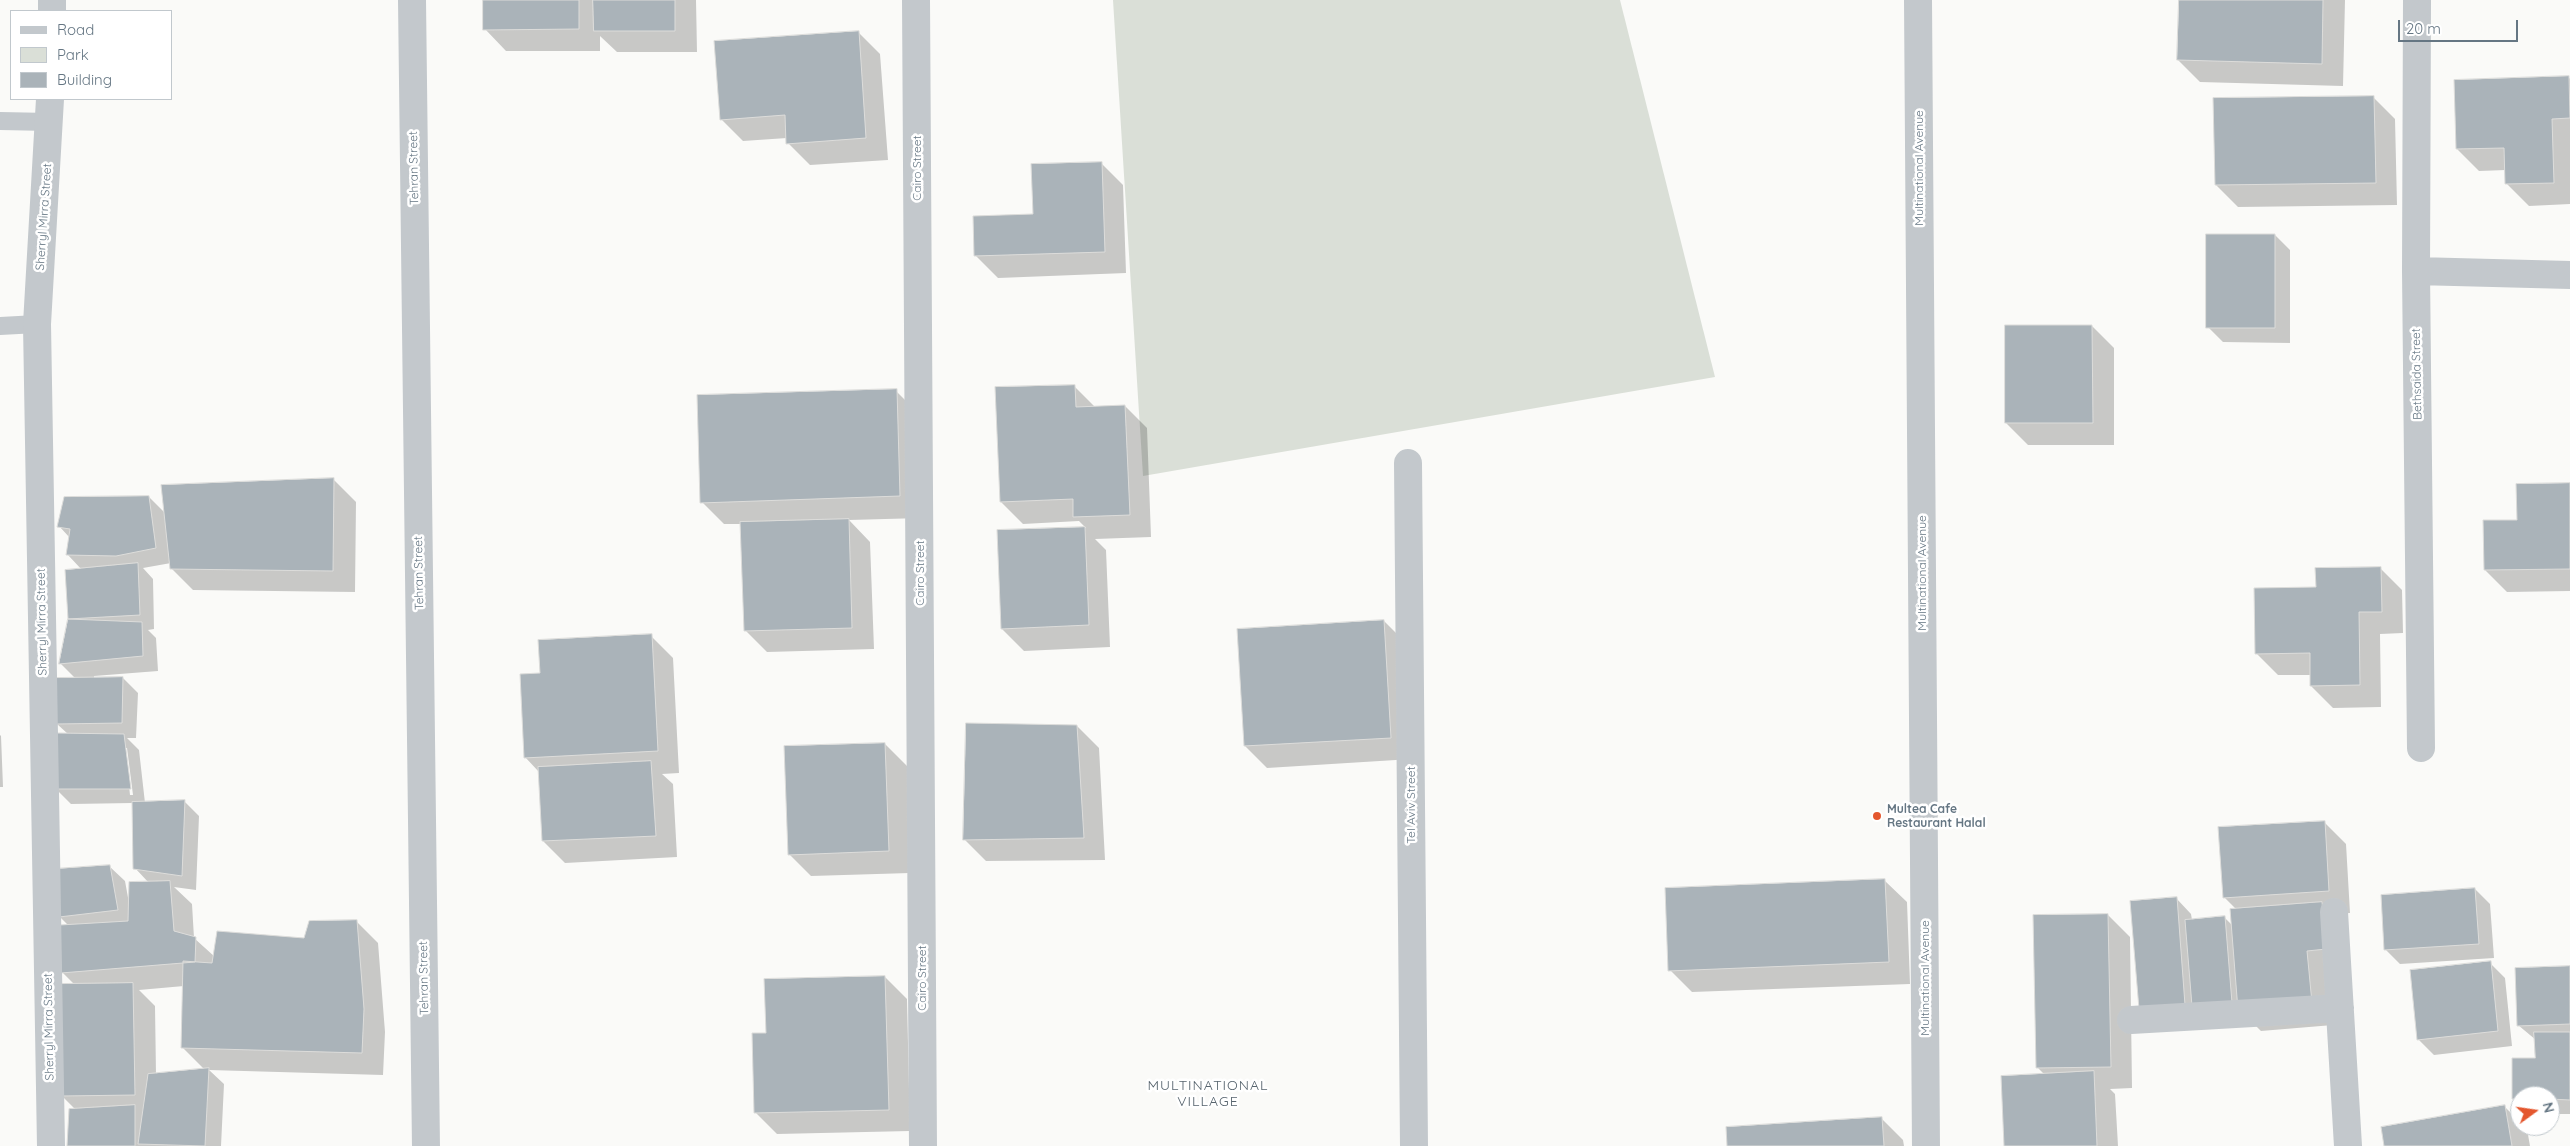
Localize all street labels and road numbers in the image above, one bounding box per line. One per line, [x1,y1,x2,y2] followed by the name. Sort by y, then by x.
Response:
[1912,110,1926,226] street label: Multinational Avenue
[406,131,422,205] street label: Tehran Street
[910,135,924,201] street label: Cairo Street
[33,163,55,271] street label: Sherryl Mirra Street
[2409,328,2425,420] street label: Bethsaida Street
[1915,515,1929,631] street label: Multinational Avenue
[411,536,427,610] street label: Tehran Street
[913,540,927,606] street label: Cairo Street
[34,568,50,676] street label: Sherryl Mirra Street
[1404,766,1418,844] street label: Tel Aviv Street
[1918,920,1932,1036] street label: Multinational Avenue
[416,941,432,1015] street label: Tehran Street
[915,945,929,1011] street label: Cairo Street
[41,973,57,1081] street label: Sherryl Mirra Street

